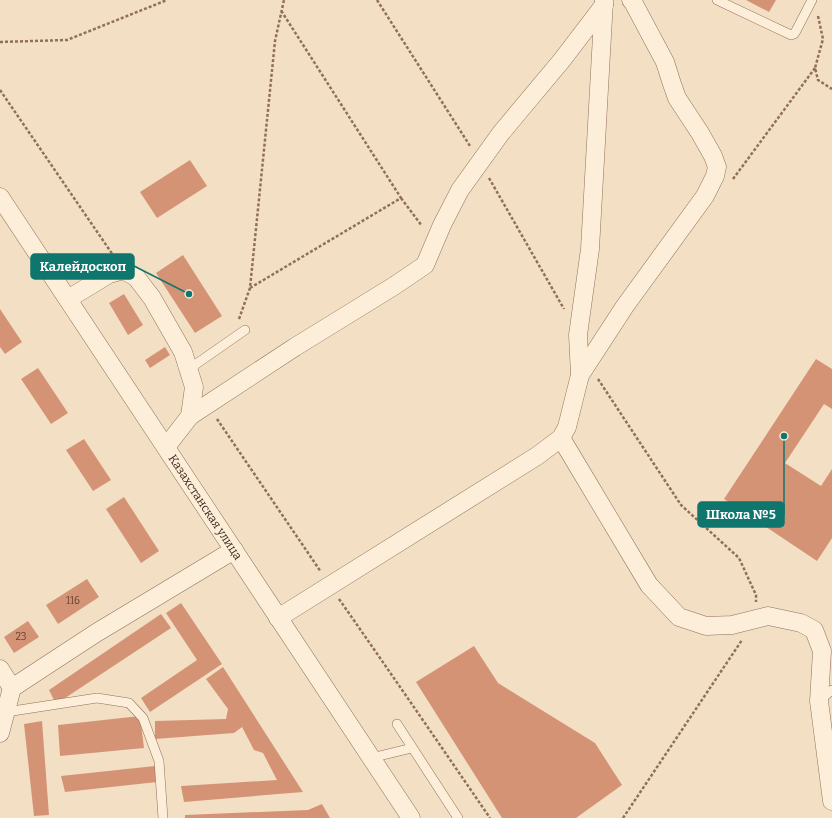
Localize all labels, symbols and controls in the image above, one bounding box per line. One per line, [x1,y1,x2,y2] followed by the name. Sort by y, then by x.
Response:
[31,254,134,279] callout: Калейдоскоп
[40,259,127,274] text: Калейдоскоп
[165,452,245,563] street label: Казахстанская улица
[698,502,784,527] callout: Школа №5
[706,507,776,522] text: Школа №5
[66,595,80,607] house number: 116
[15,631,27,643] house number: 23

